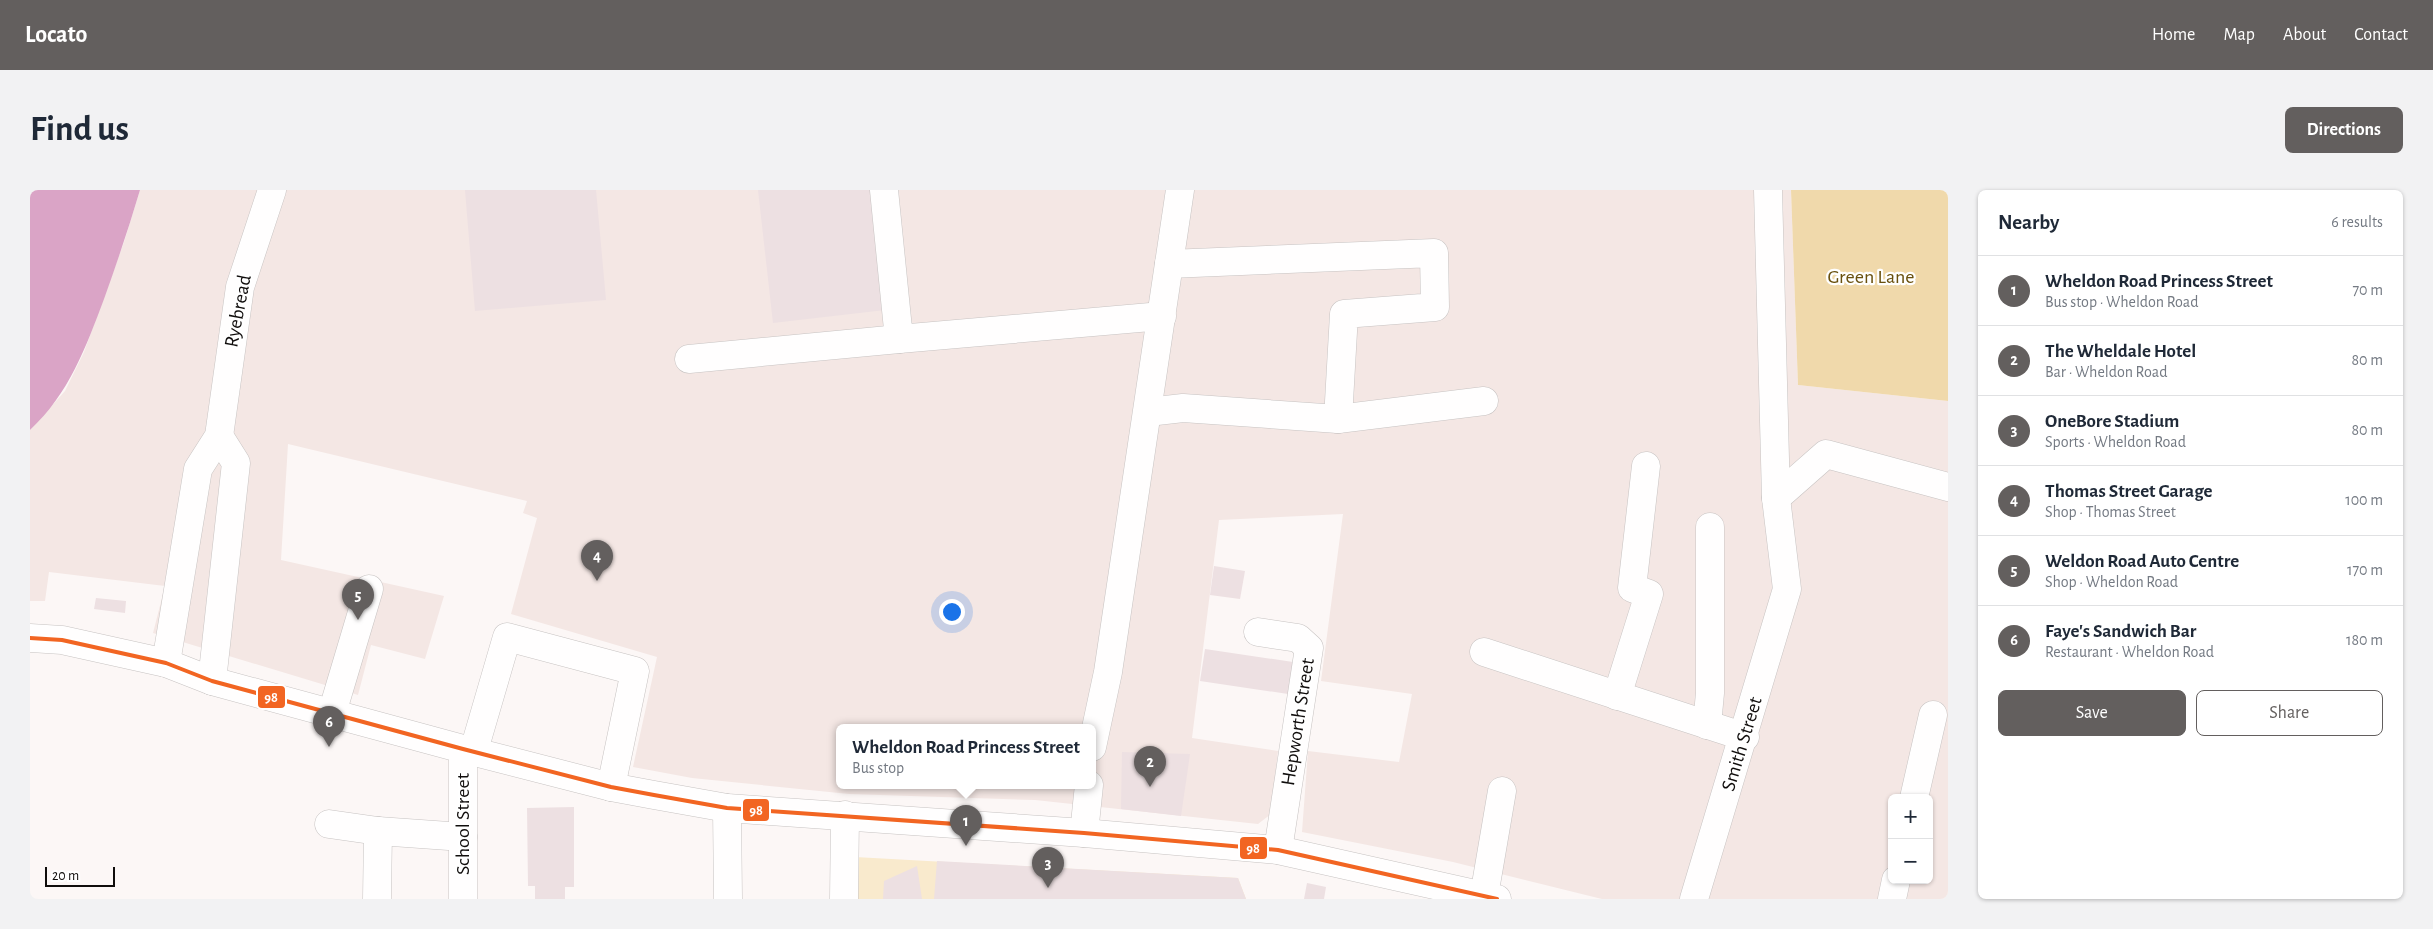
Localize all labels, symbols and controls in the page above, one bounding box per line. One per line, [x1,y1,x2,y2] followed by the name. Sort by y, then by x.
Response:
[25,23,87,47] text: Locato
[2152,26,2195,44] text: Home
[2223,26,2255,44] text: Map
[2283,26,2326,44] text: About
[2354,26,2408,44] text: Contact
[2285,107,2403,153] button: Directions
[30,112,129,147] text: Find us
[1998,212,2059,233] text: Nearby
[2331,214,2383,230] text: 6 results
[1828,267,1915,287] park label: Green Lane
[2045,272,2273,291] text: Wheldon Road Princess Street
[221,273,255,349] street label: Ryebread
[2011,282,2017,298] text: 1
[2352,282,2383,298] text: 70 m
[2045,294,2199,310] text: Bus stop · Wheldon Road
[2045,342,2196,361] text: The Wheldale Hotel
[2010,352,2018,368] text: 2
[2352,352,2383,368] text: 80 m
[2045,364,2167,380] text: Bar · Wheldon Road
[2045,412,2179,431] text: OneBore Stadium
[2011,422,2017,438] text: 3
[2352,422,2383,438] text: 80 m
[2045,434,2186,450] text: Sports · Wheldon Road
[2045,482,2213,501] text: Thomas Street Garage
[2010,492,2018,508] text: 4
[2345,492,2383,508] text: 100 m
[2045,504,2176,520] text: Shop · Thomas Street
[581,540,613,581] pin: 4
[2045,552,2239,571] text: Weldon Road Auto Centre
[2011,562,2017,578] text: 5
[2347,562,2383,578] text: 170 m
[2045,574,2178,590] text: Shop · Wheldon Road
[342,579,374,620] pin: 5
[939,599,965,625] your location
[2045,622,2196,641] text: Faye's Sandwich Bar
[2010,632,2018,648] text: 6
[2346,632,2383,648] text: 180 m
[2045,644,2214,660] text: Restaurant · Wheldon Road
[1278,656,1318,787] street label: Hepworth Street
[257,685,286,709] line badge: 98
[1998,690,2186,736] button: Save
[2196,690,2383,736] button: Share
[264,691,278,705] text: 98
[1718,694,1766,793] street label: Smith Street
[313,706,345,747] pin: 6
[836,724,1096,789] popup
[852,738,1080,757] text: Wheldon Road Princess Street
[1134,746,1166,787] pin: 2
[852,760,904,776] text: Bus stop
[453,772,473,875] street label: School Street
[1888,794,1933,884] map controls
[1888,794,1933,839] button: +
[742,798,770,822] line badge: 98
[749,804,763,818] text: 98
[950,805,982,846] pin: 1
[1239,836,1268,860] line badge: 98
[1888,839,1933,884] button: −
[1246,842,1260,856] text: 98
[1032,847,1064,888] pin: 3
[45,864,115,887] scale bar
[52,869,79,883] text: 20 m

